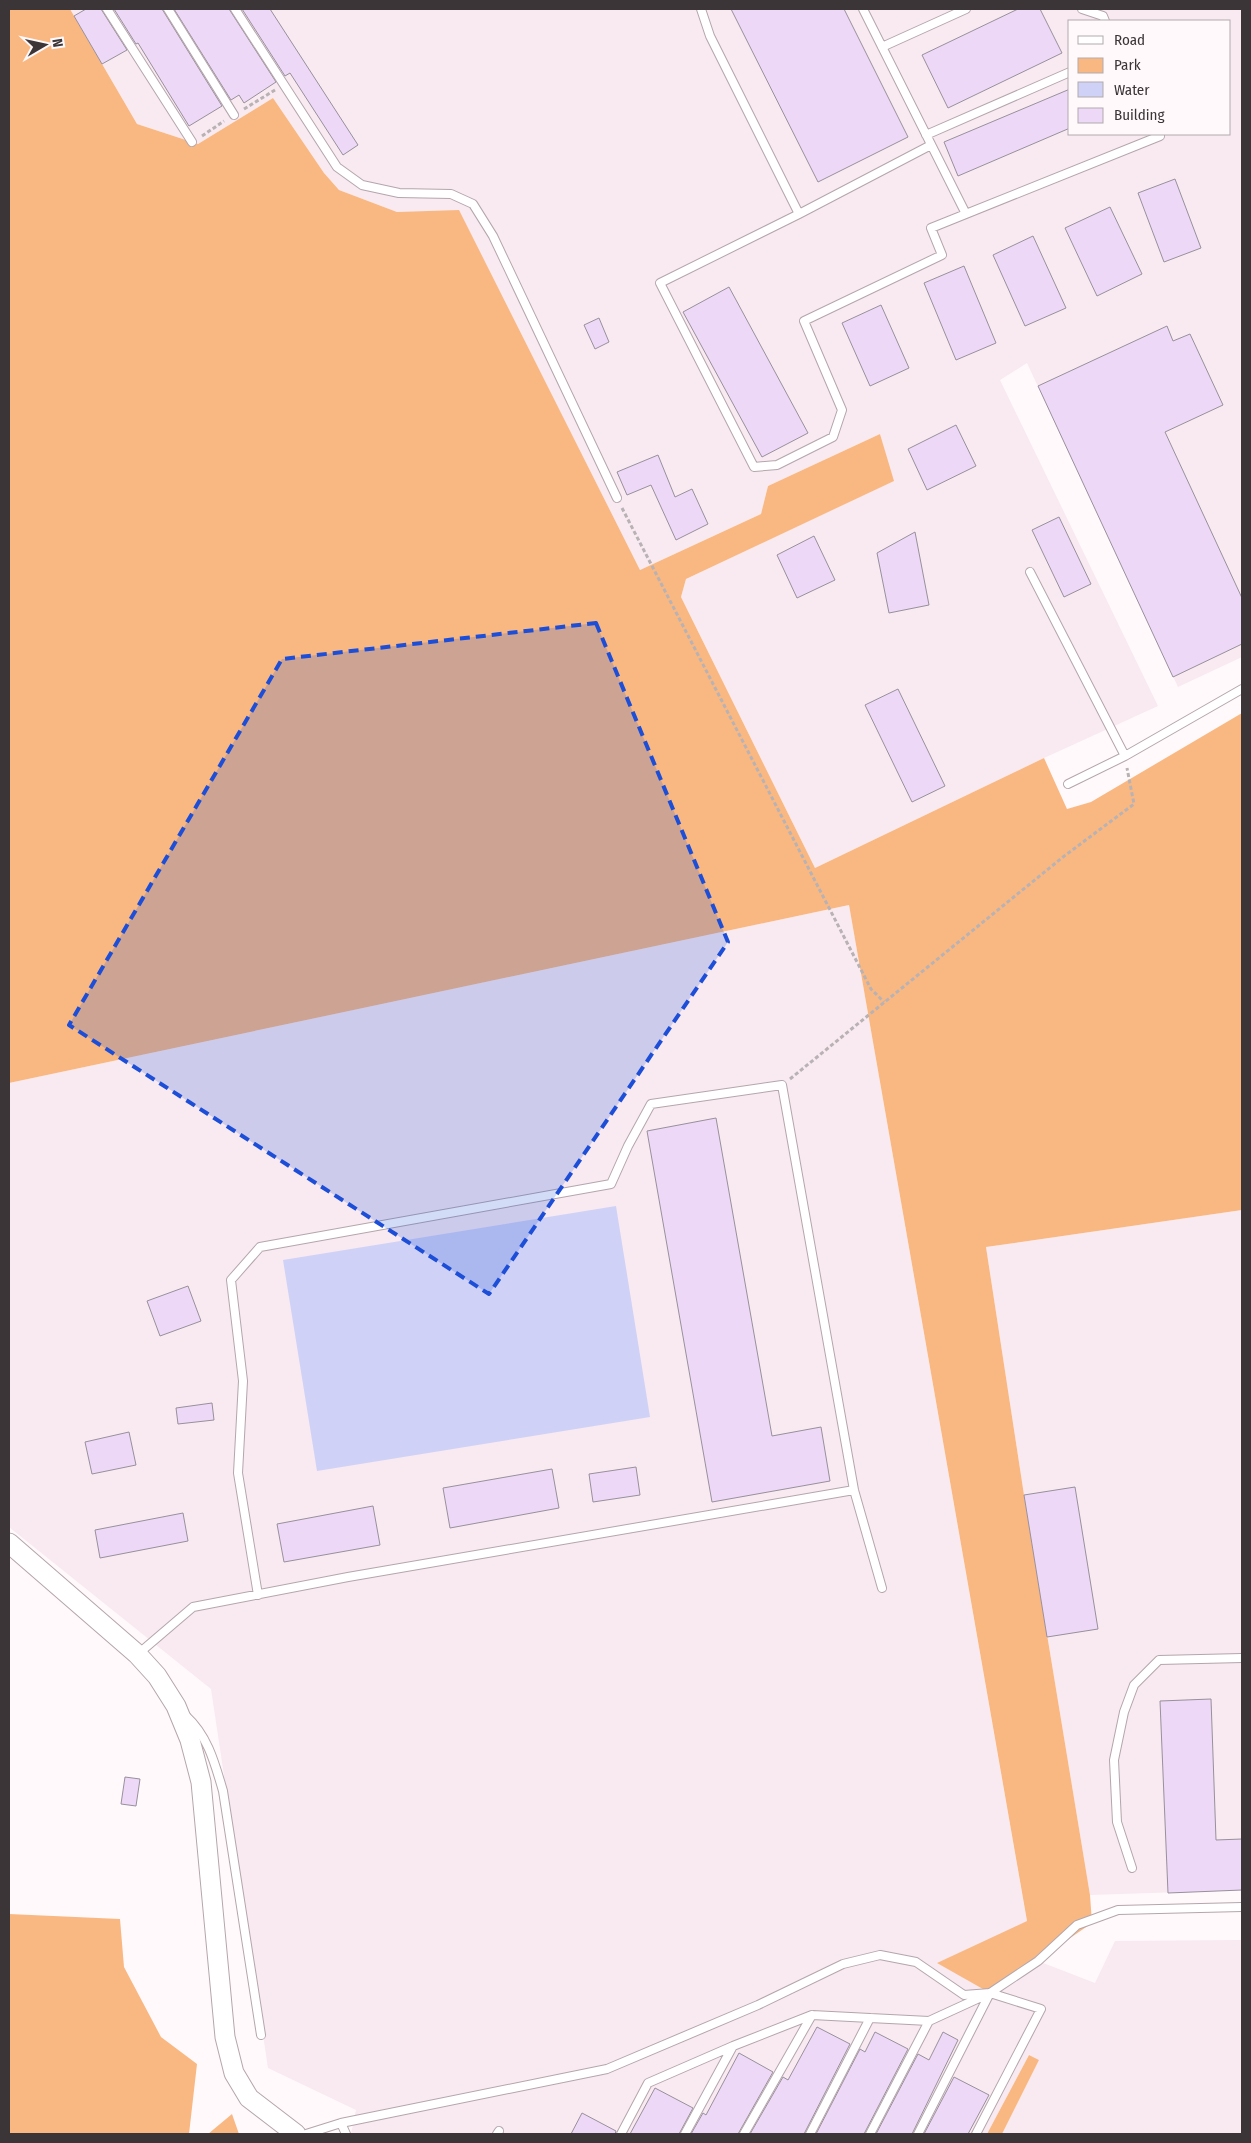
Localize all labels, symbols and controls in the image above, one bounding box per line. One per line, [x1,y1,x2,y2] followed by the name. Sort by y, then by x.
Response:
[20,20,70,70] north arrow
[1068,20,1231,135] legend
[1114,31,1145,49] text: Road
[48,38,66,49] text: N
[1114,56,1141,74] text: Park
[1114,81,1150,99] text: Water
[1114,106,1165,124] text: Building

